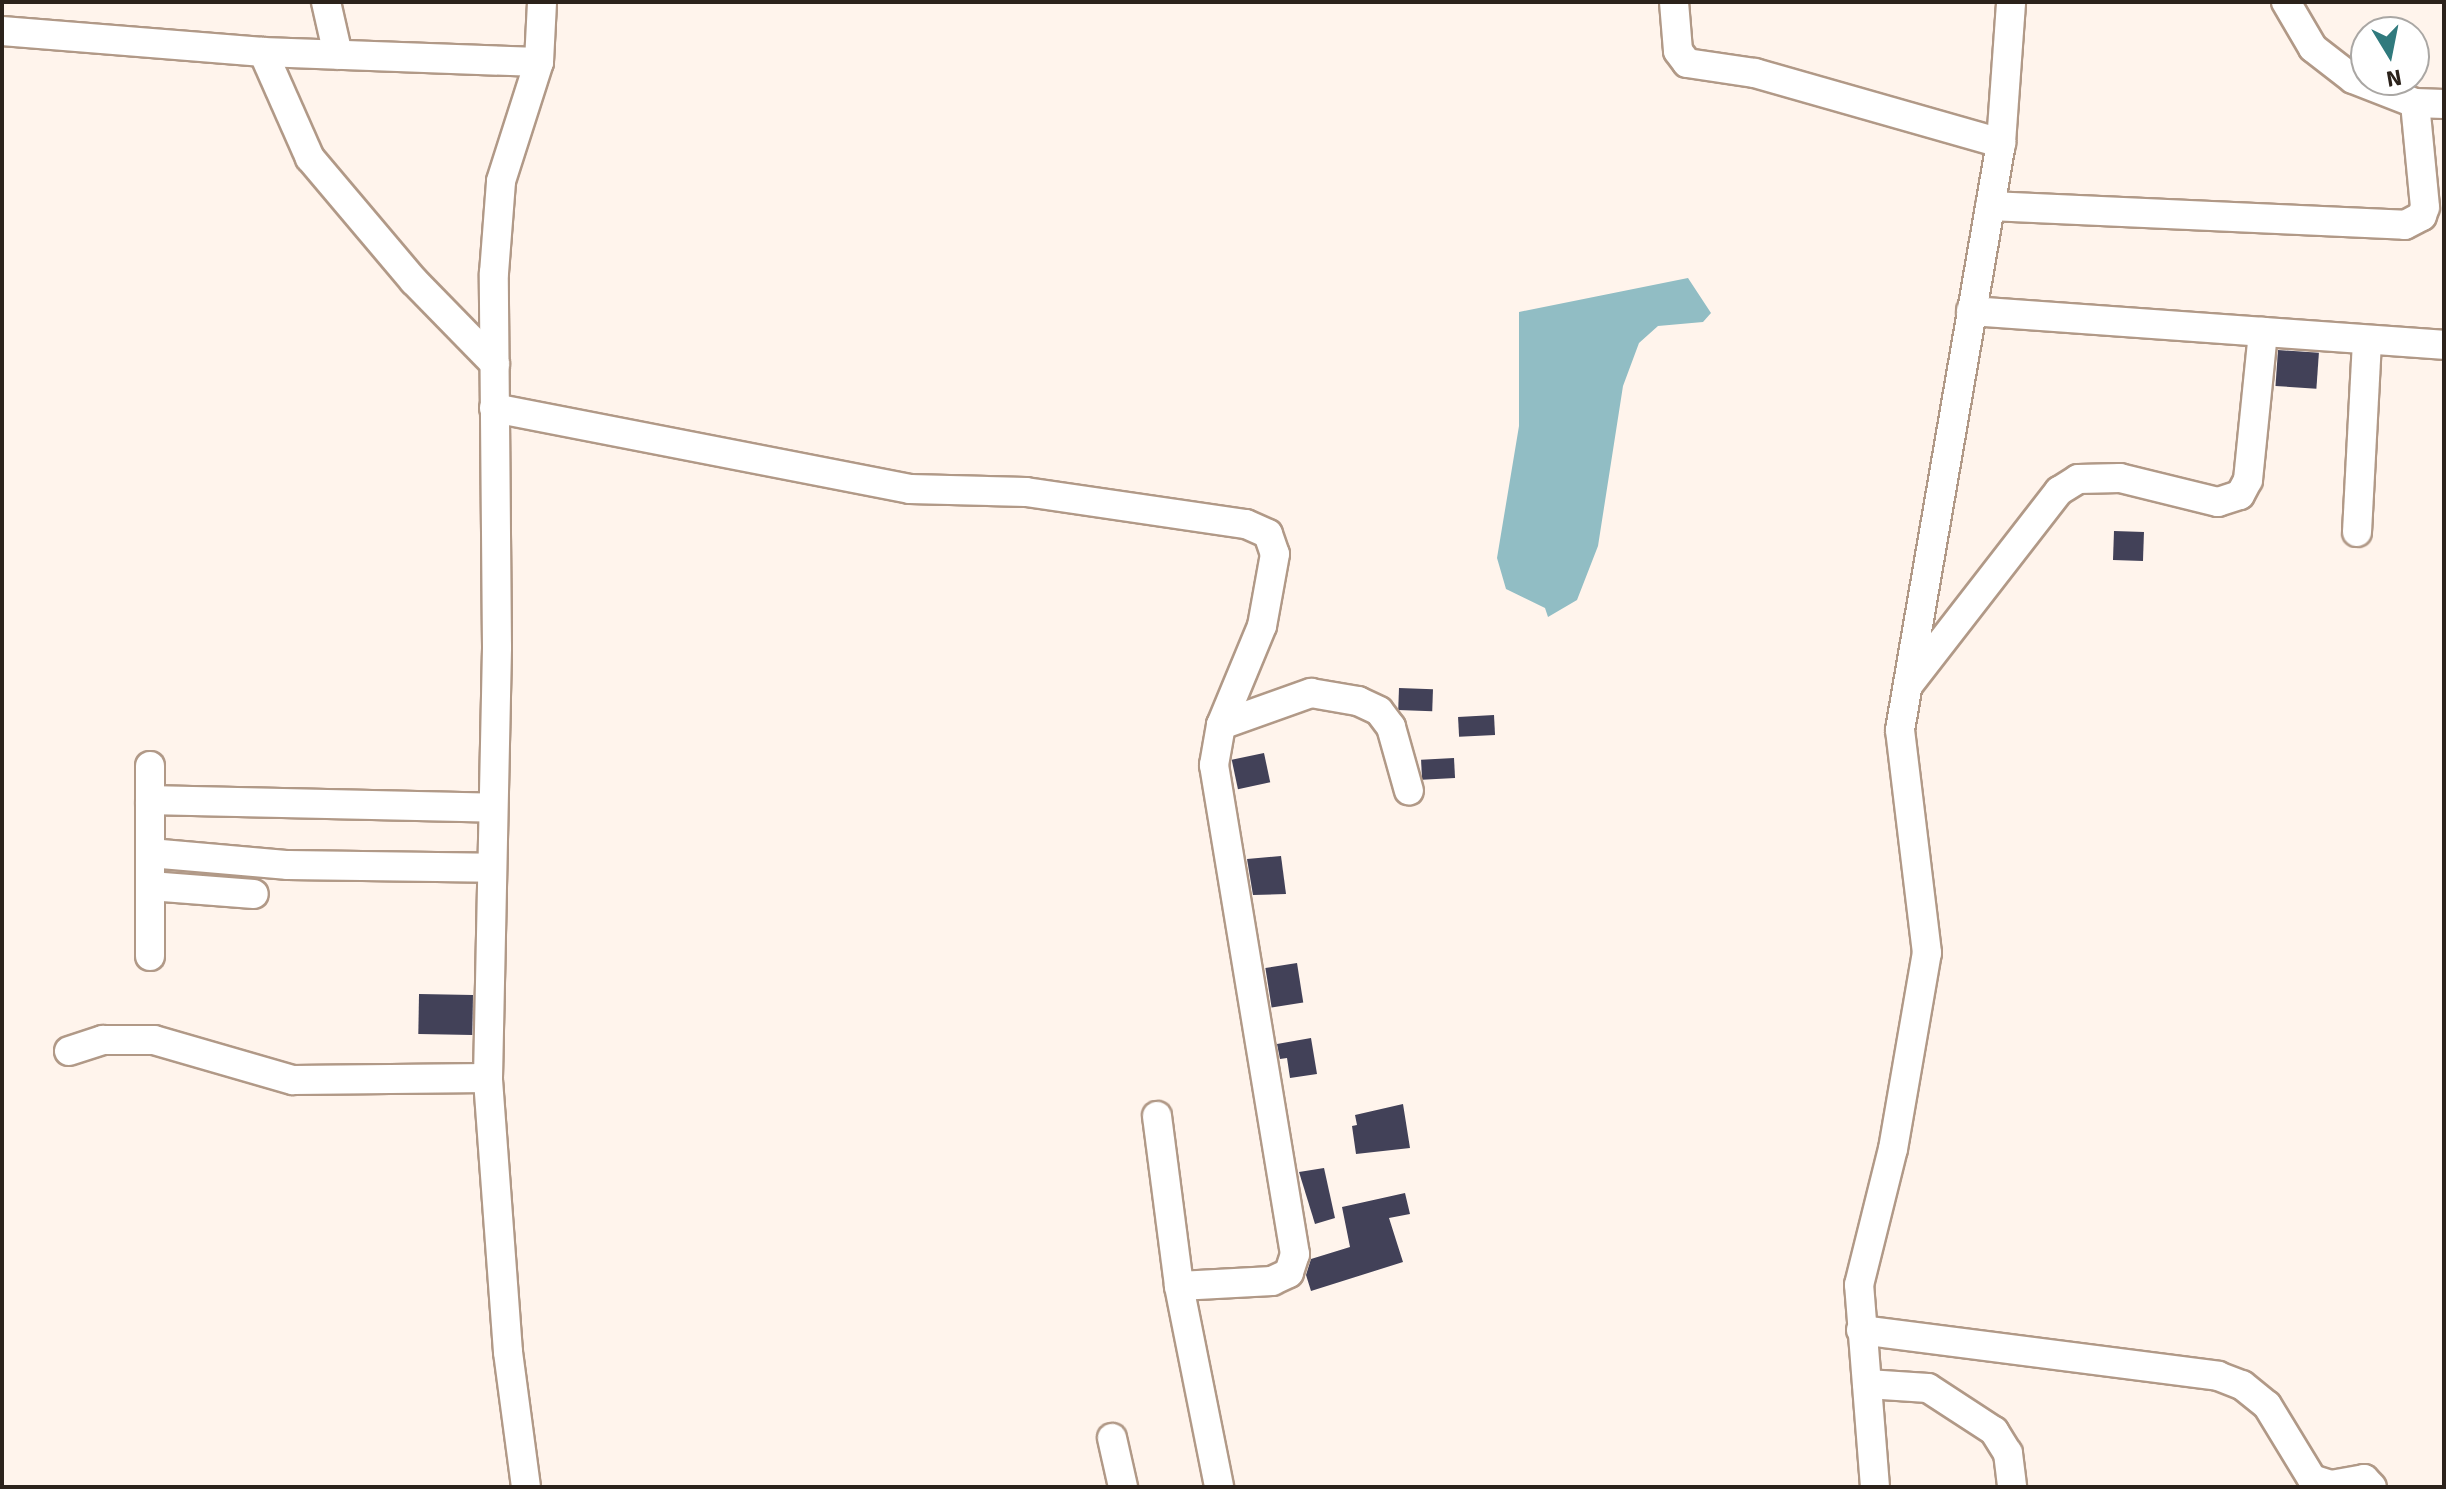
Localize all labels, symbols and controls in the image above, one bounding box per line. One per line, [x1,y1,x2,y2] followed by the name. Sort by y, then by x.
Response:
[2350,16,2430,96] north arrow
[2384,64,2404,93] text: N

